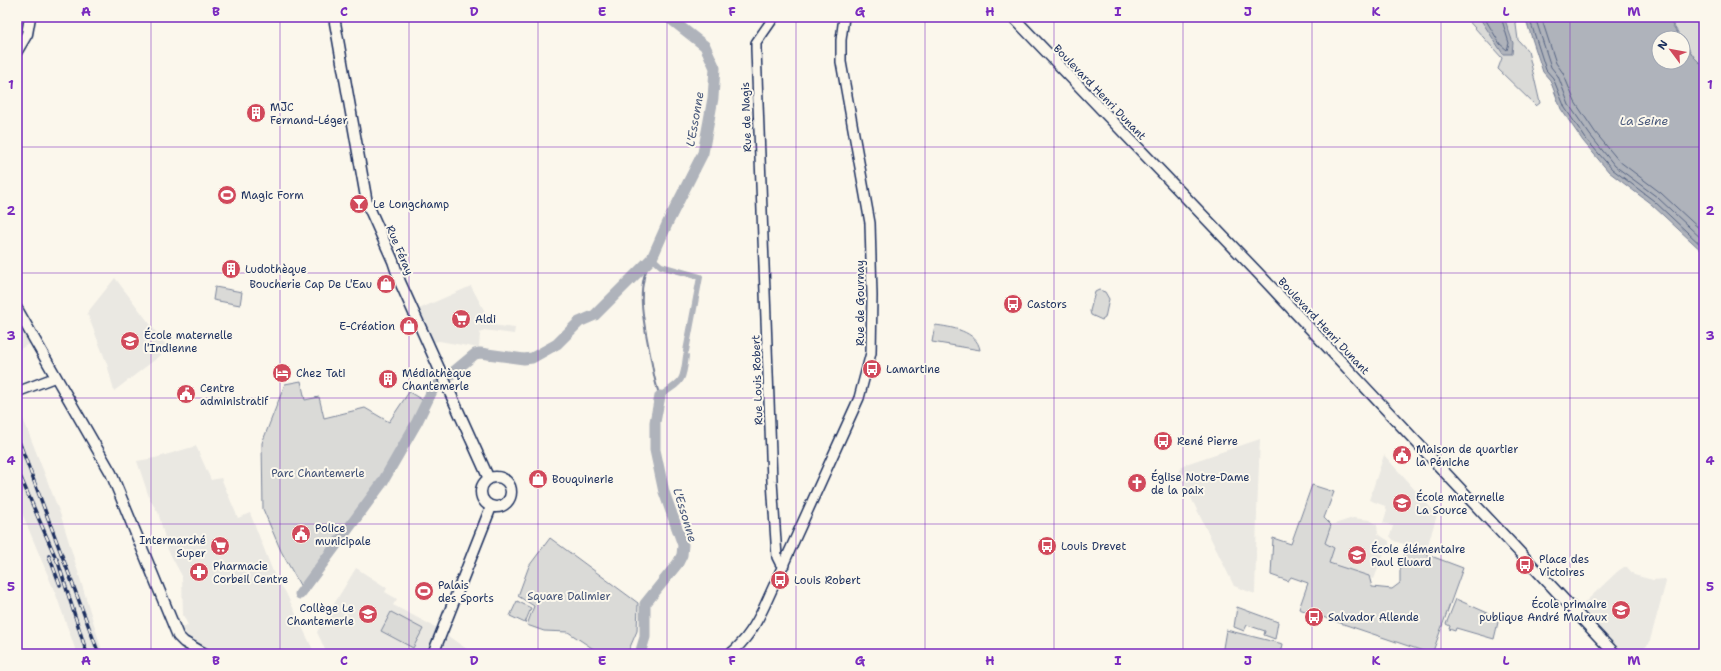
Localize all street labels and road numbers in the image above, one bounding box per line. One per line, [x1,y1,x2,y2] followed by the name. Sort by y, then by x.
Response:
[1050,41,1149,144] street label: Boulevard Henri Dunant
[738,82,755,152] street label: Rue de Nagis
[382,223,417,277] street label: Rue Féray
[853,260,868,346] street label: Rue de Gournay
[1275,275,1373,378] street label: Boulevard Henri Dunant
[748,334,767,425] street label: Rue Louis Robert

